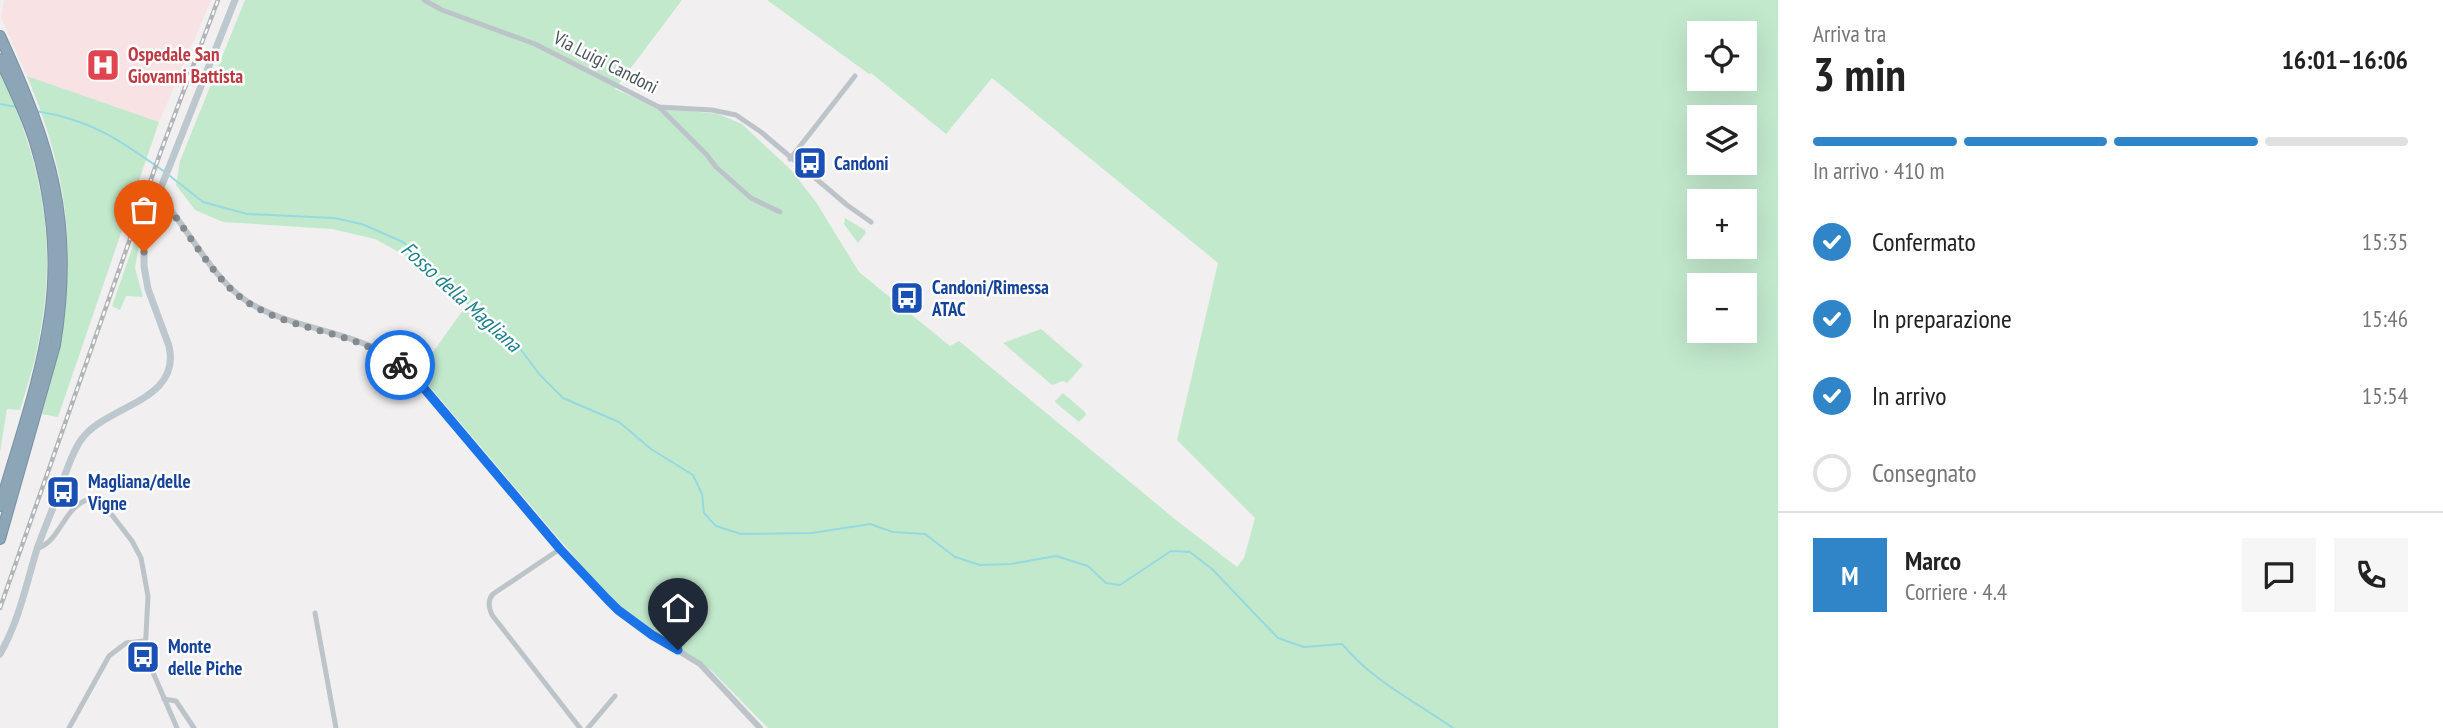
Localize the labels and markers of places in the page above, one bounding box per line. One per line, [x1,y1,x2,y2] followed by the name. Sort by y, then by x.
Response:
[128,42,243,88] place label: Ospedale San Giovanni Battista
[84,46,122,84] hospital icon: Ospedale San Giovanni Battista
[791,144,829,182] bus stop icon: Candoni
[834,151,889,175] place label: Candoni
[114,180,174,252] pin
[931,275,1049,321] place label: Candoni/Rimessa ATAC
[888,279,926,317] bus stop icon: Candoni/Rimessa ATAC
[87,469,191,515] place label: Magliana/delle Vigne
[44,473,82,511] bus stop icon: Magliana/delle Vigne
[648,578,708,650] pin
[168,634,243,680] place label: Monte delle Piche
[124,638,162,676] bus stop icon: Monte delle Piche

